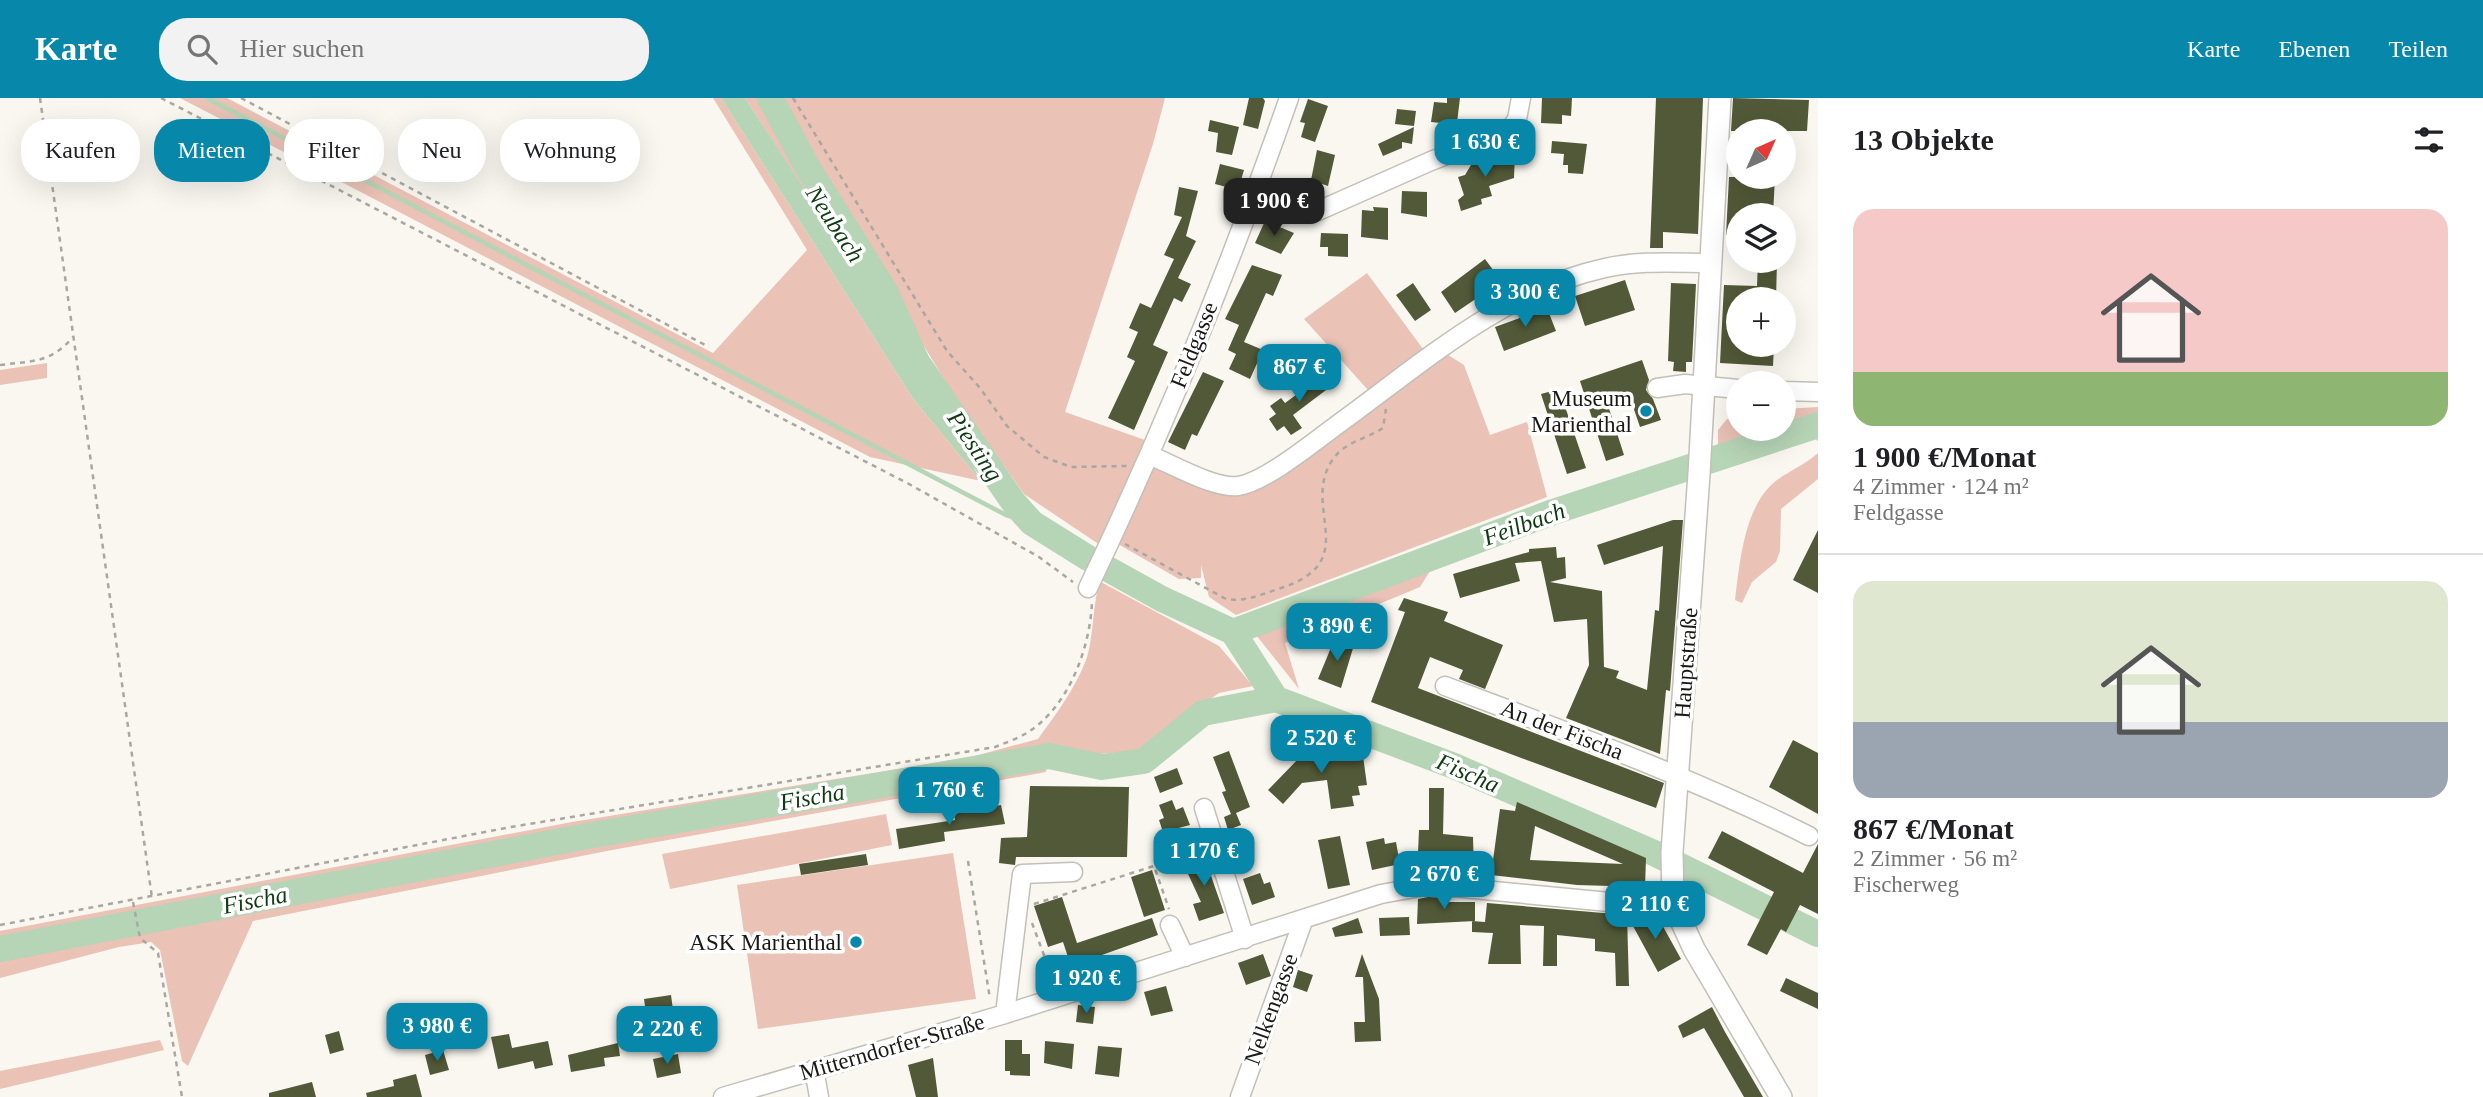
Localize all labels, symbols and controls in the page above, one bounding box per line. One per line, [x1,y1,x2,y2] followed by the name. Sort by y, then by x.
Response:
[159,18,649,81] search box
[183,30,221,68] icon: search
[35,31,117,67] text: Karte
[239,34,364,63] text: Hier suchen
[2187,36,2240,62] text: Karte
[2278,36,2350,62] text: Ebenen
[2388,36,2448,62] text: Teilen
[21,119,140,182] chip: Kaufen
[154,119,270,182] chip: Mieten
[284,119,384,182] chip: Filter
[398,119,486,182] chip: Neu
[500,119,640,182] chip: Wohnung
[1726,119,1796,189] north arrow
[1726,119,1796,441] map controls
[1420,120,1550,179] pin: 1 630 €
[2410,121,2448,159] icon: filters
[1853,123,1994,156] text: 13 Objekte
[1451,129,1520,154] text: 1 630 €
[1209,178,1339,238] pin: 1 900 €
[800,180,869,267] water label: Neubach
[1240,188,1309,213] text: 1 900 €
[1726,203,1796,273] button: layers
[2088,255,2214,381] icon: home
[1460,270,1590,329] pin: 3 300 €
[1491,279,1560,304] text: 3 300 €
[1726,287,1796,357] button: +
[1165,298,1223,392] street label: Feldgasse
[1250,344,1348,404] pin: 867 €
[1273,354,1325,379] text: 867 €
[1726,371,1796,441] button: −
[1531,386,1632,437] place label: Museum Marienthal
[1638,403,1654,419] marker: Museum Marienthal
[942,405,1008,486] water label: Piesting
[1853,440,2036,473] text: 1 900 €/Monat
[1853,474,2029,499] text: 4 Zimmer · 124 m²
[1479,497,1569,551] water label: Feilbach
[1853,500,1944,525] text: Feldgasse
[1272,603,1402,663] pin: 3 890 €
[1670,607,1702,719] street label: Hauptstraße
[1303,613,1372,638] text: 3 890 €
[2088,627,2214,753] icon: home
[1497,695,1627,765] street label: An der Fischa
[1256,716,1386,775] pin: 2 520 €
[1287,725,1356,750] text: 2 520 €
[1432,748,1503,798] water label: Fischa
[884,768,1014,827] pin: 1 760 €
[915,777,984,802] text: 1 760 €
[777,779,846,816] water label: Fischa
[1853,812,2014,845] text: 867 €/Monat
[1139,828,1269,888] pin: 1 170 €
[1170,838,1239,863] text: 1 170 €
[1853,846,2017,871] text: 2 Zimmer · 56 m²
[1379,852,1509,911] pin: 2 670 €
[1410,861,1479,886] text: 2 670 €
[1853,872,1959,897] text: Fischerweg
[219,881,290,919] water label: Fischa
[1590,882,1720,941] pin: 2 110 €
[1621,891,1689,916] text: 2 110 €
[689,930,842,955] place label: ASK Marienthal
[848,934,864,950] marker: ASK Marienthal
[1239,950,1303,1068] street label: Nelkengasse
[1021,956,1151,1015] pin: 1 920 €
[1052,965,1121,990] text: 1 920 €
[372,1004,502,1063] pin: 3 980 €
[602,1006,732,1066] pin: 2 220 €
[797,1009,987,1085] street label: Mitterndorfer-Straße
[403,1013,472,1038] text: 3 980 €
[633,1016,702,1041] text: 2 220 €

